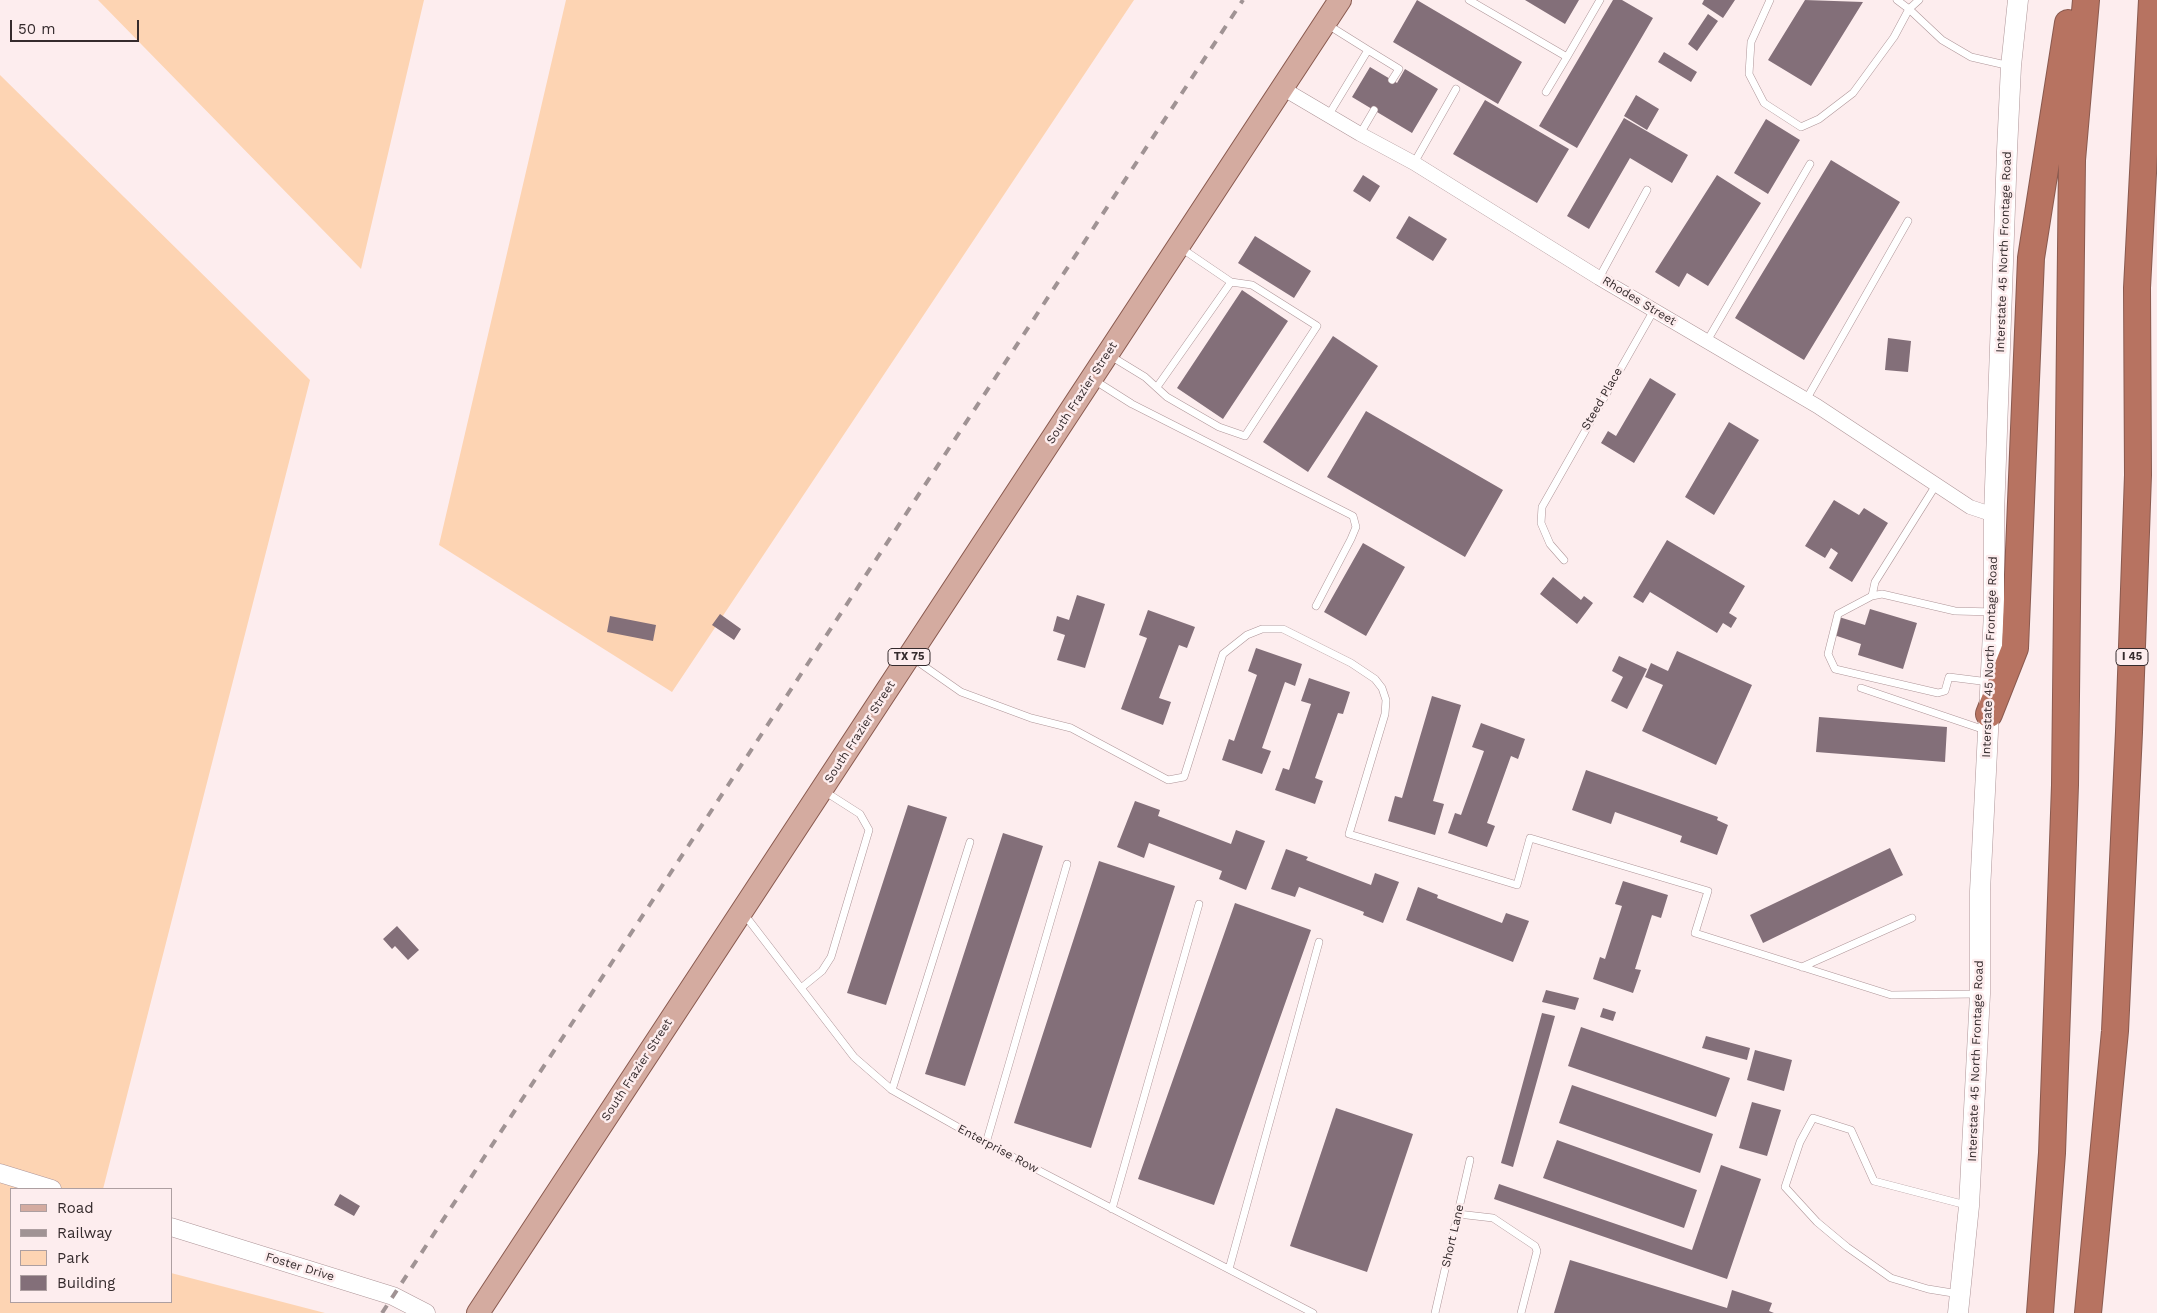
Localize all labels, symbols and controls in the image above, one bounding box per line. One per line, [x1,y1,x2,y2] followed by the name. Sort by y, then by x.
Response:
[12,10,141,42] scale bar
[18,20,55,38] text: 50 m
[1993,151,2015,353] street label: Interstate 45 North Frontage Road
[1599,273,1679,329] street label: Rhodes Street
[1044,339,1120,447] street label: South Frazier Street
[1578,365,1626,433] street label: Steed Place
[1979,556,2001,758] street label: Interstate 45 North Frontage Road
[888,649,930,666] road number: TX 75
[2116,649,2148,666] road number: I 45
[822,678,898,786] street label: South Frazier Street
[1965,960,1987,1162] street label: Interstate 45 North Frontage Road
[599,1016,675,1124] street label: South Frazier Street
[955,1122,1041,1176] street label: Enterprise Row
[10,1188,172,1303] legend
[57,1199,94,1217] text: Road
[1439,1203,1467,1269] street label: Short Lane
[57,1224,112,1242] text: Railway
[57,1249,89,1267] text: Park
[264,1250,336,1284] street label: Foster Drive
[57,1274,115,1292] text: Building

